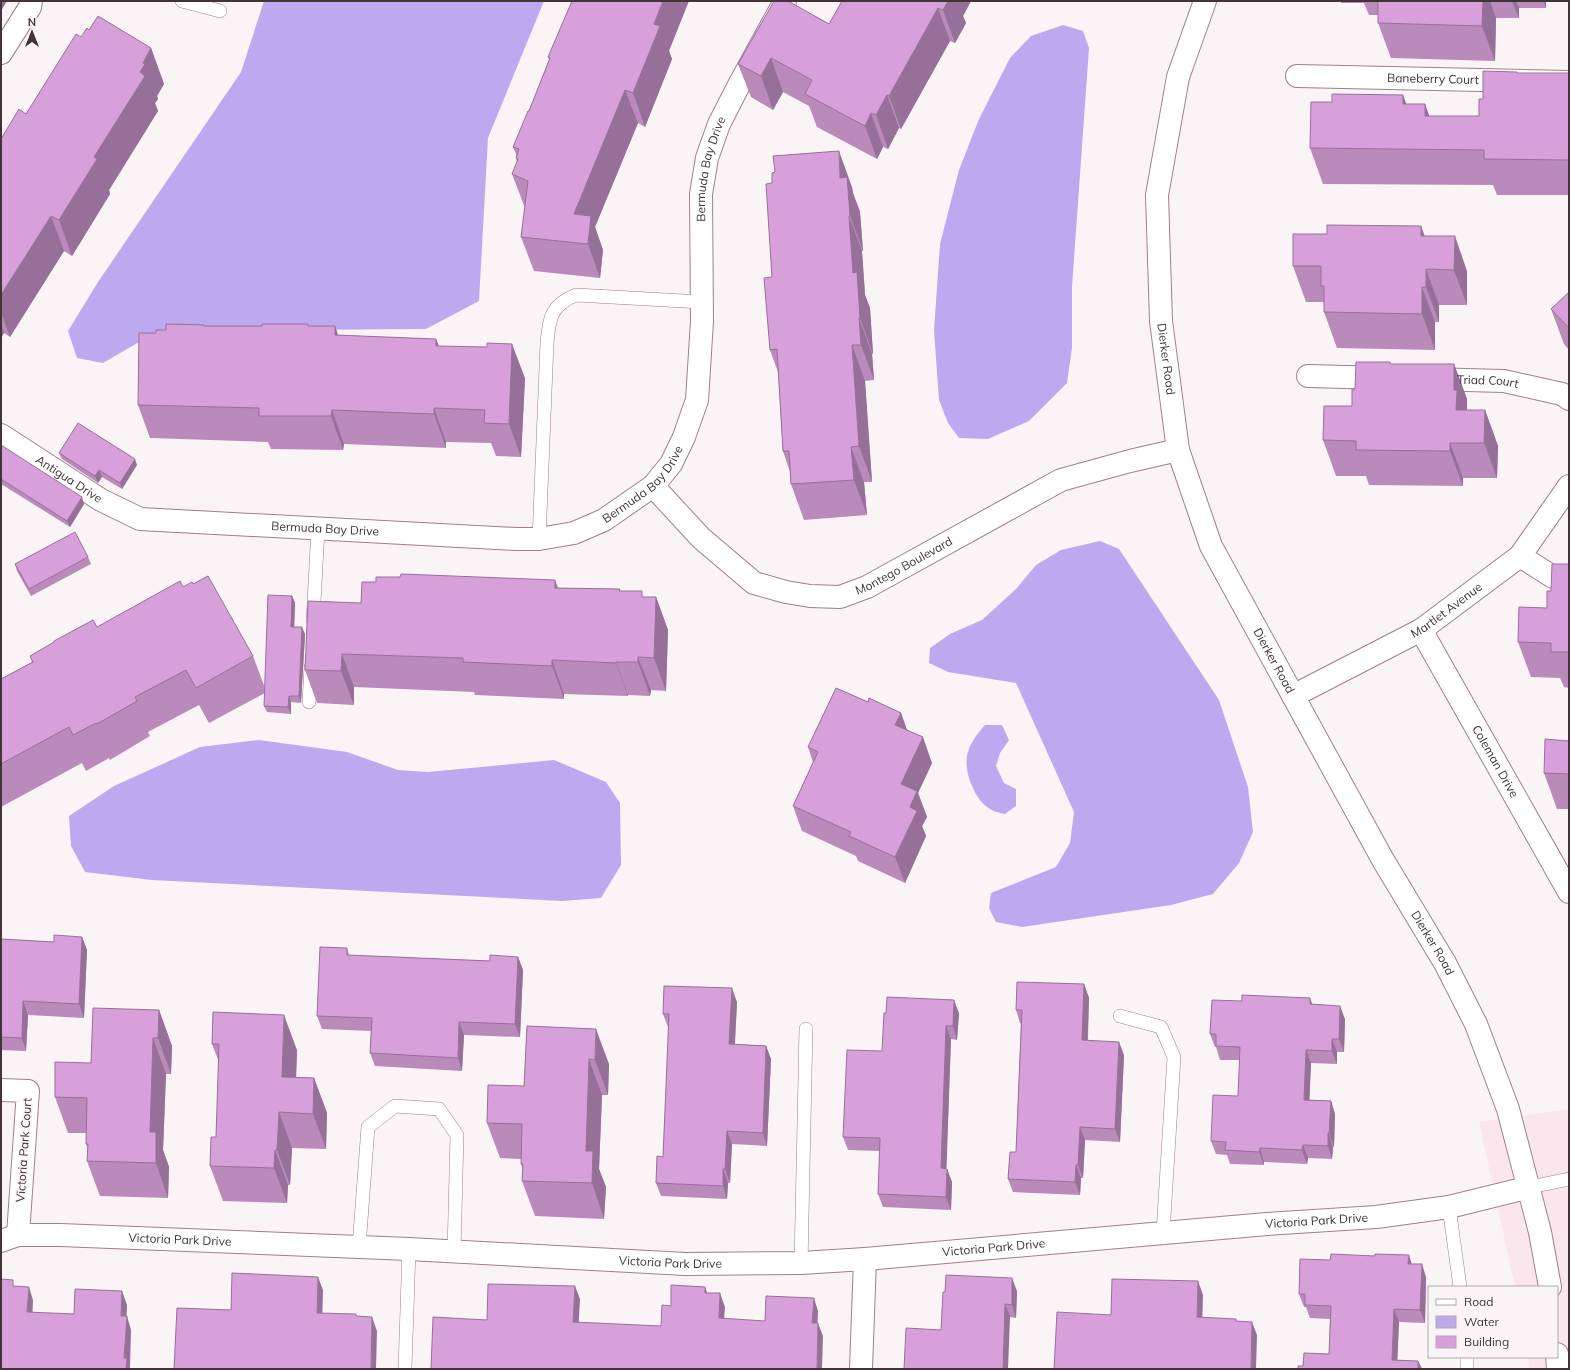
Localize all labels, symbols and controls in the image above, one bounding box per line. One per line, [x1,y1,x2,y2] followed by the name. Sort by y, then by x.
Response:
[12,12,52,52] north arrow
[28,15,36,29] text: N
[1387,70,1479,87] street label: Baneberry Court
[693,114,729,222] street label: Bermuda Bay Drive
[1154,322,1179,396] street label: Dierker Road
[1457,372,1520,391] street label: Triad Court
[599,443,686,526] street label: Bermuda Bay Drive
[33,452,105,506] street label: Antigua Drive
[271,518,379,539] street label: Bermuda Bay Drive
[853,533,955,598] street label: Montego Boulevard
[1408,579,1485,641] street label: Martlet Avenue
[1250,625,1298,696] street label: Dierker Road
[1469,722,1522,800] street label: Coleman Drive
[1408,908,1458,977] street label: Dierker Road
[12,1097,35,1203] street label: Victoria Park Court
[1265,1210,1368,1231] street label: Victoria Park Drive
[128,1230,232,1249] street label: Victoria Park Drive
[942,1235,1046,1259] street label: Victoria Park Drive
[618,1252,722,1271] street label: Victoria Park Drive
[1428,1286,1558,1358] legend
[1464,1294,1493,1309] text: Road
[1464,1314,1500,1329] text: Water
[1464,1334,1509,1349] text: Building

